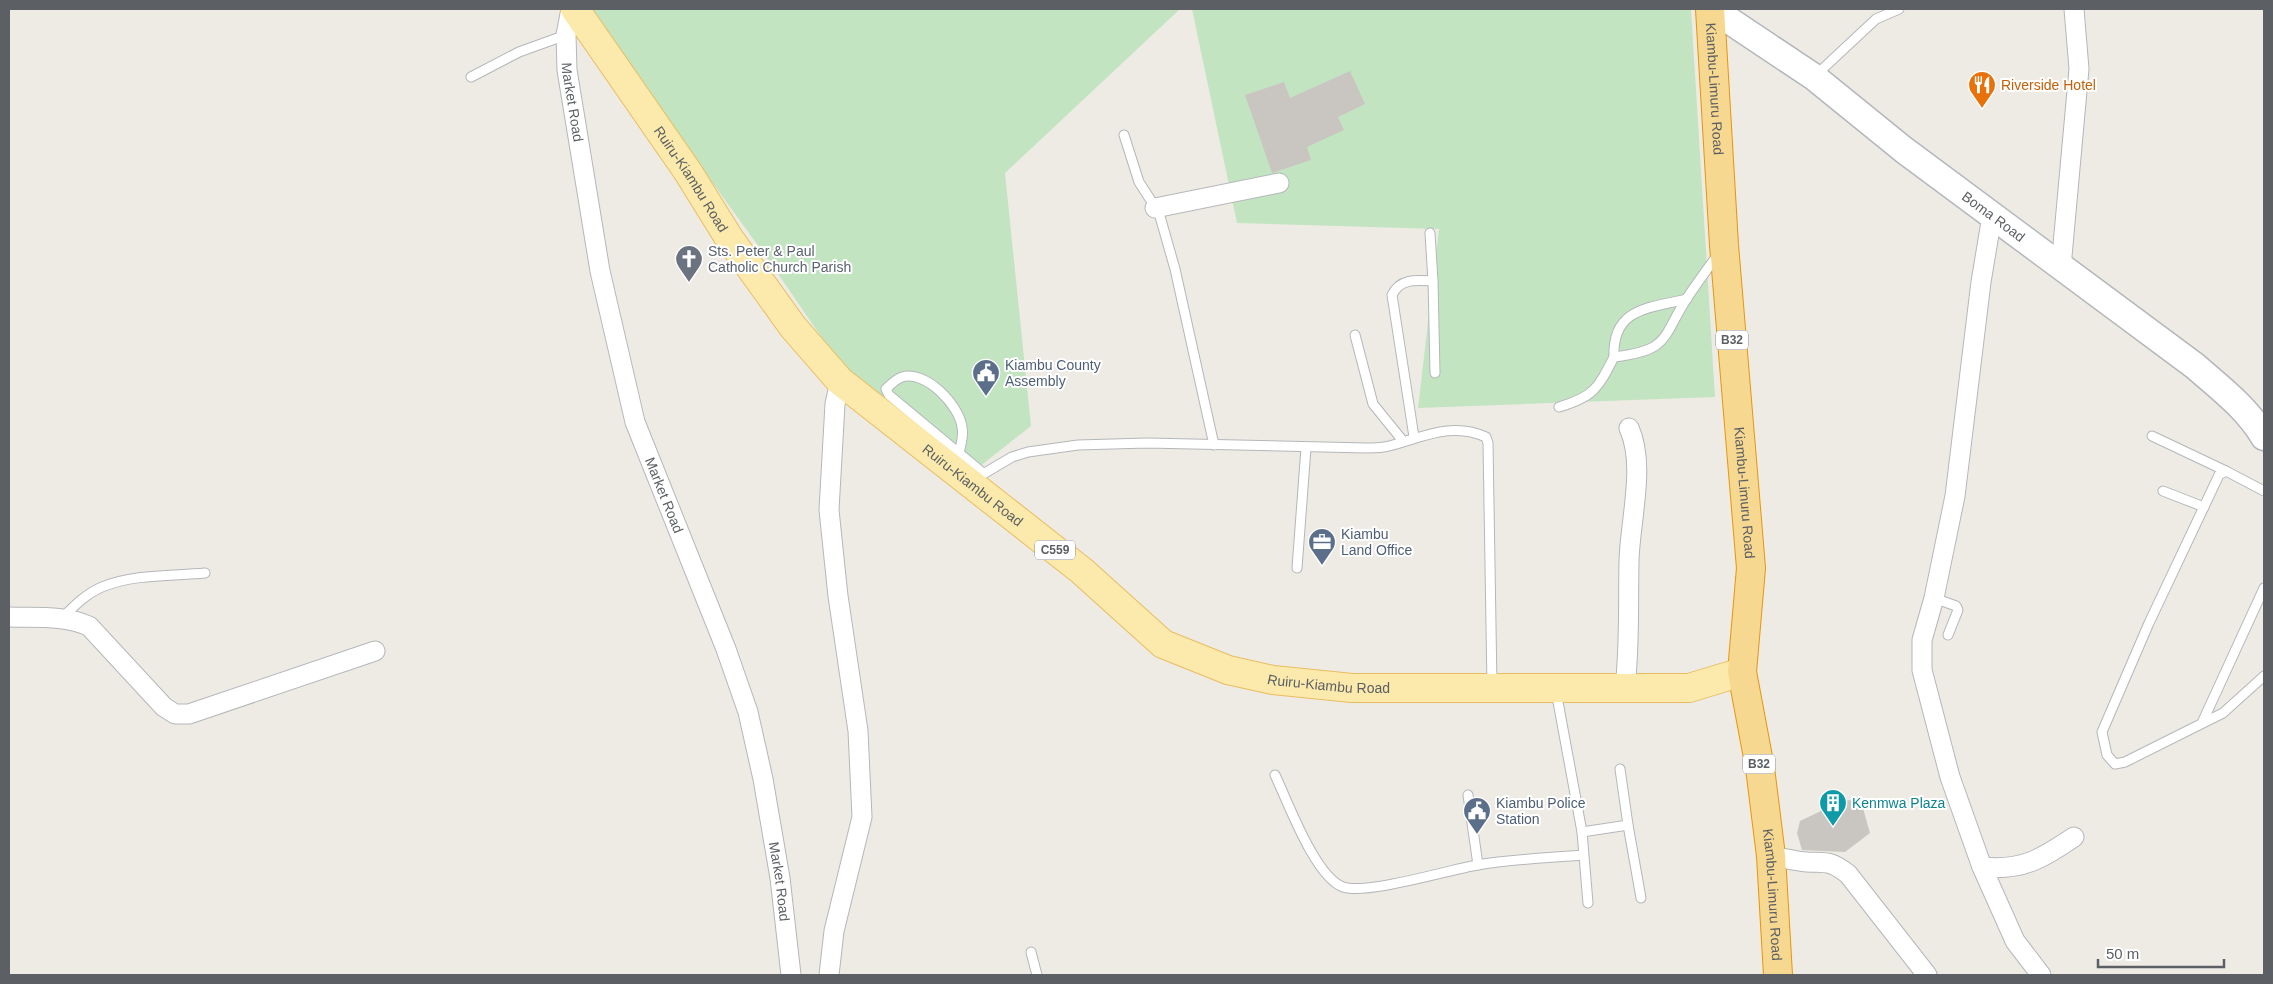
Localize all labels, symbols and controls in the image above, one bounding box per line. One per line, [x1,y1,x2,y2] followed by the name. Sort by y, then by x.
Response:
[1703,22,1727,155] street label: Kiambu-Limuru Road
[559,62,587,143] street label: Market Road
[1967,70,1997,109] restaurant icon: Riverside Hotel
[2001,77,2096,93] place label: Riverside Hotel
[651,123,731,235] street label: Ruiru-Kiambu Road
[1959,188,2028,245] street label: Boma Road
[708,243,851,275] place label: Sts. Peter & Paul Catholic Church Parish
[674,244,704,283] church icon: Sts. Peter & Paul Catholic Church Parish
[1716,330,1748,350] road number: B32
[1005,357,1101,389] place label: Kiambu County Assembly
[971,358,1001,397] public building icon: Kiambu County Assembly
[1731,426,1758,559] street label: Kiambu-Limuru Road
[919,441,1026,530] street label: Ruiru-Kiambu Road
[642,455,687,535] street label: Market Road
[1341,526,1413,558] place label: Kiambu Land Office
[1307,527,1337,566] office icon: Kiambu Land Office
[1035,540,1075,560] road number: C559
[1266,671,1390,696] street label: Ruiru-Kiambu Road
[1743,754,1775,774] road number: B32
[1818,788,1848,827] building icon: Kenmwa Plaza
[1496,795,1586,827] place label: Kiambu Police Station
[1852,795,1946,811] place label: Kenmwa Plaza
[1462,796,1492,835] public building icon: Kiambu Police Station
[1760,828,1785,961] street label: Kiambu-Limuru Road
[766,840,793,922] street label: Market Road
[2098,936,2224,968] scale bar
[2106,945,2139,962] text: 50 m

